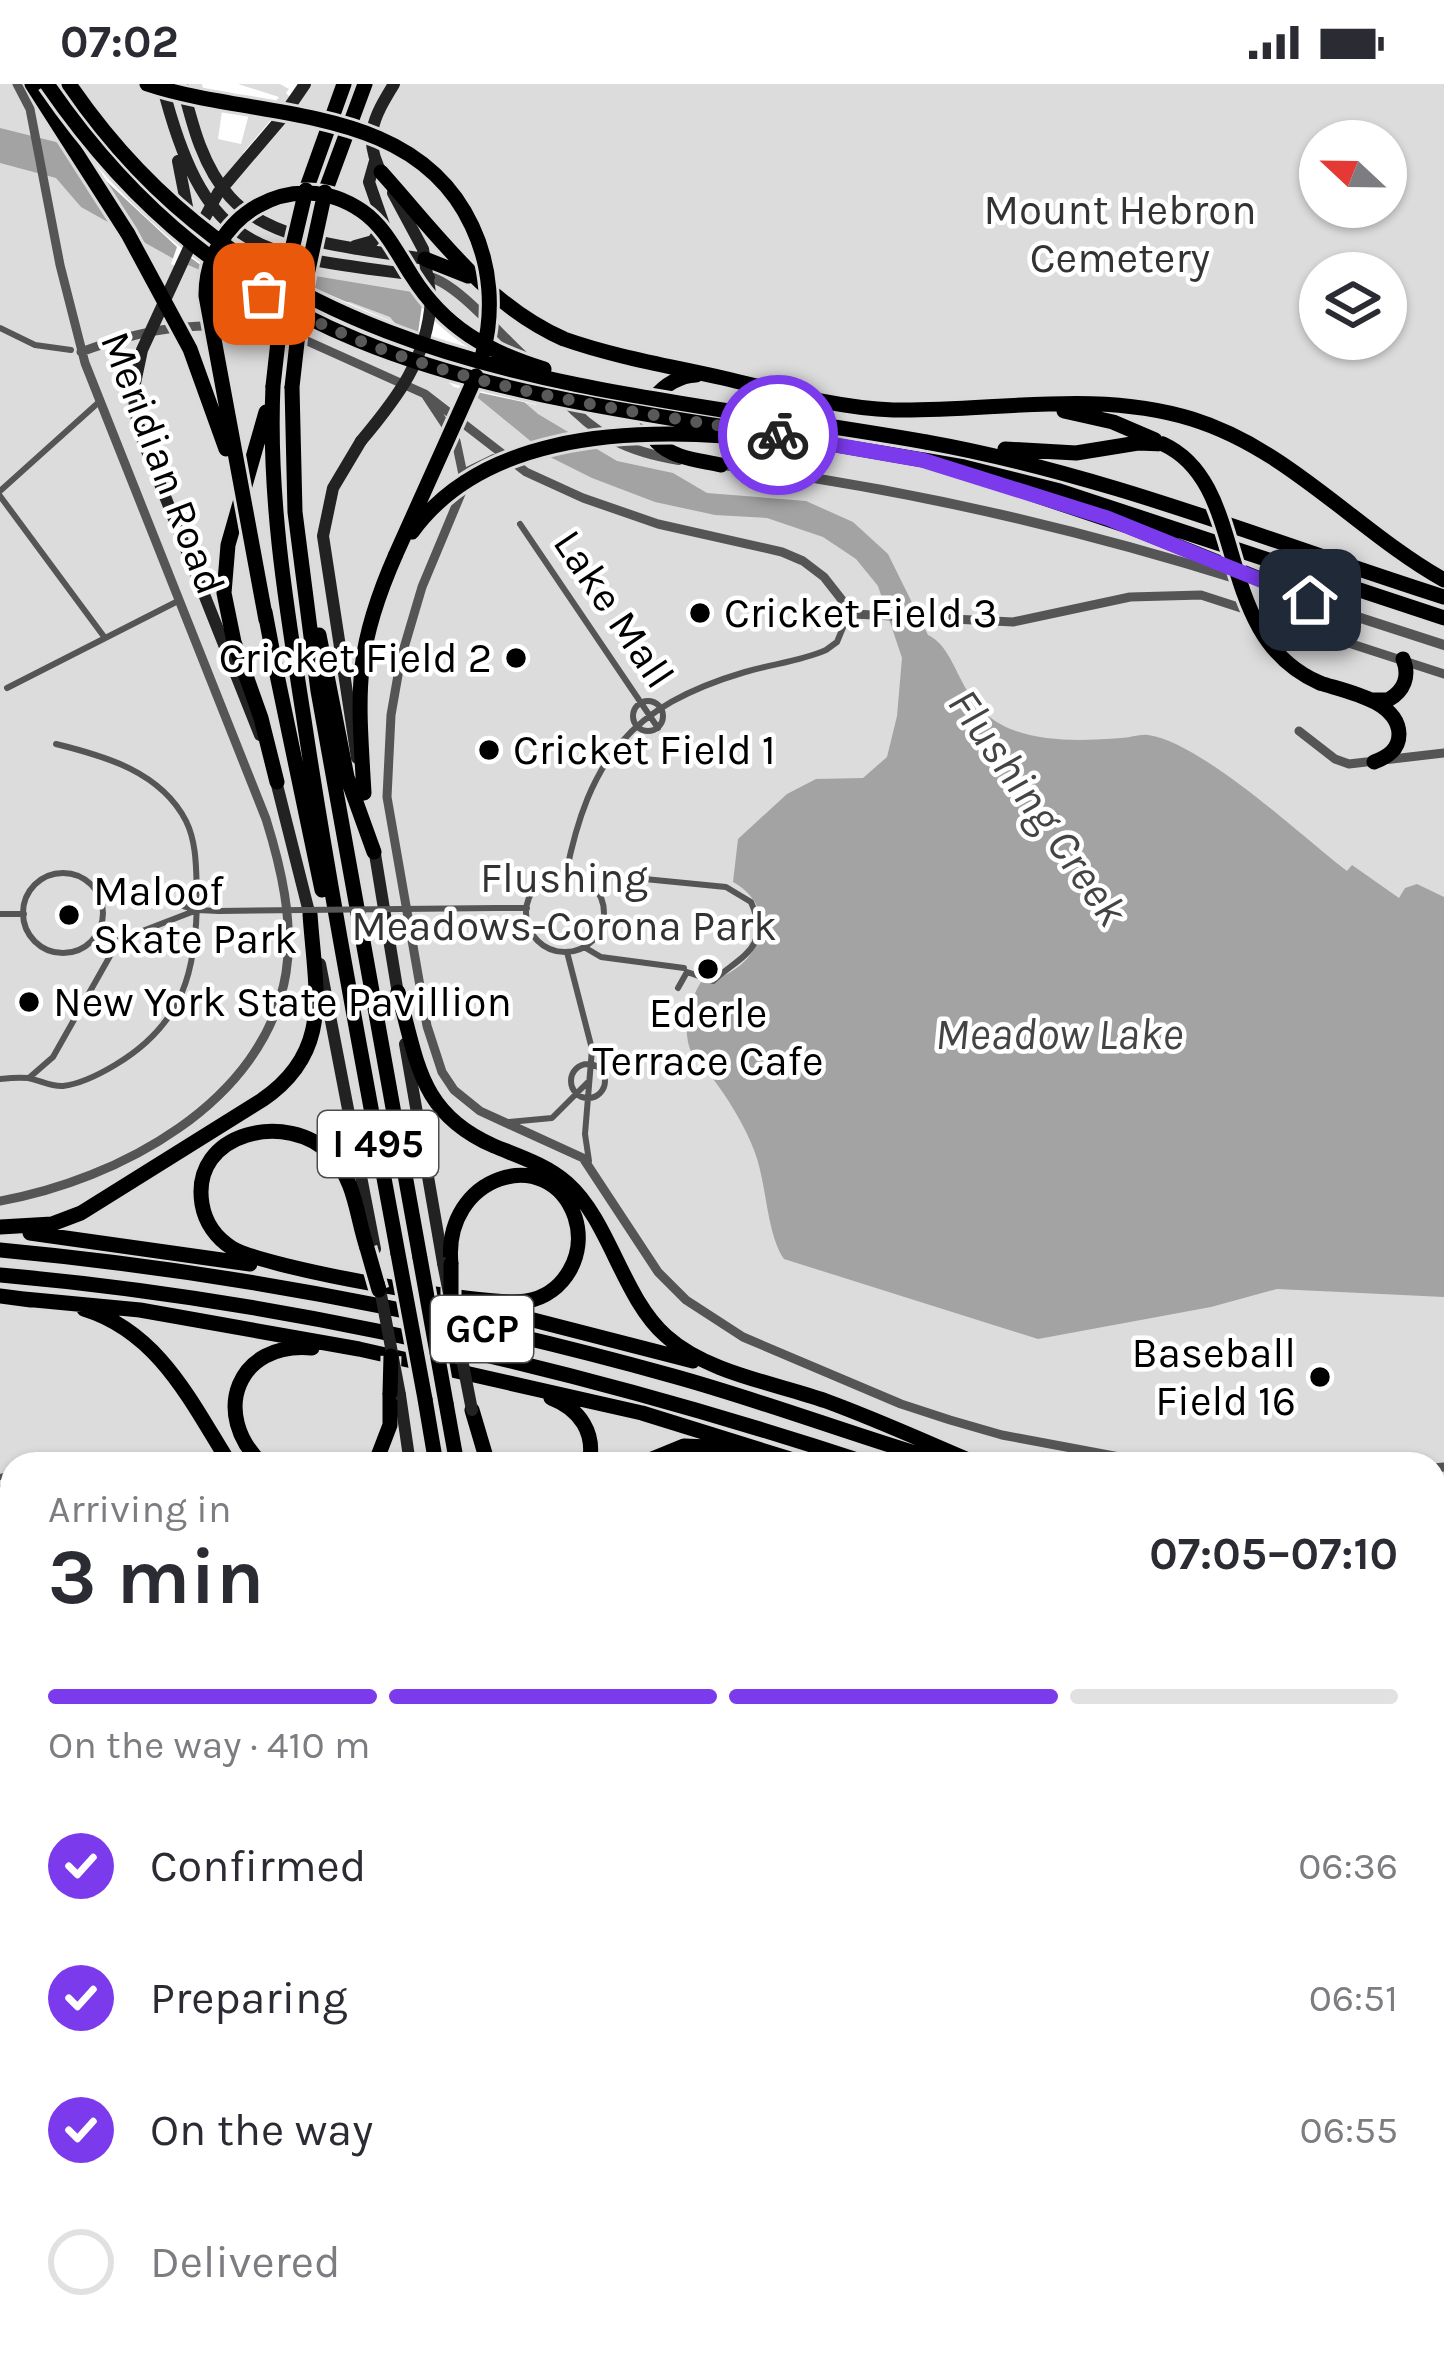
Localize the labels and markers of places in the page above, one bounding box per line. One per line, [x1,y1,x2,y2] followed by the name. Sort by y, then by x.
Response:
[213,243,315,345] pin
[1259,549,1361,651] pin
[724,588,998,638] place label: Cricket Field 3
[687,600,713,626] marker: Cricket Field 3
[219,633,492,683] place label: Cricket Field 2
[503,645,529,671] marker: Cricket Field 2
[513,725,776,775] place label: Cricket Field 1
[476,737,502,763] marker: Cricket Field 1
[93,866,298,964] place label: Maloof Skate Park
[56,902,82,928] marker: Maloof Skate Park
[695,956,721,982] marker: Ederle Terrace Cafe
[53,977,512,1027] place label: New York State Pavillion
[593,988,823,1086] place label: Ederle Terrace Cafe
[16,989,42,1015] marker: New York State Pavillion
[1132,1328,1296,1426] place label: Baseball Field 16
[1307,1364,1333,1390] marker: Baseball Field 16

